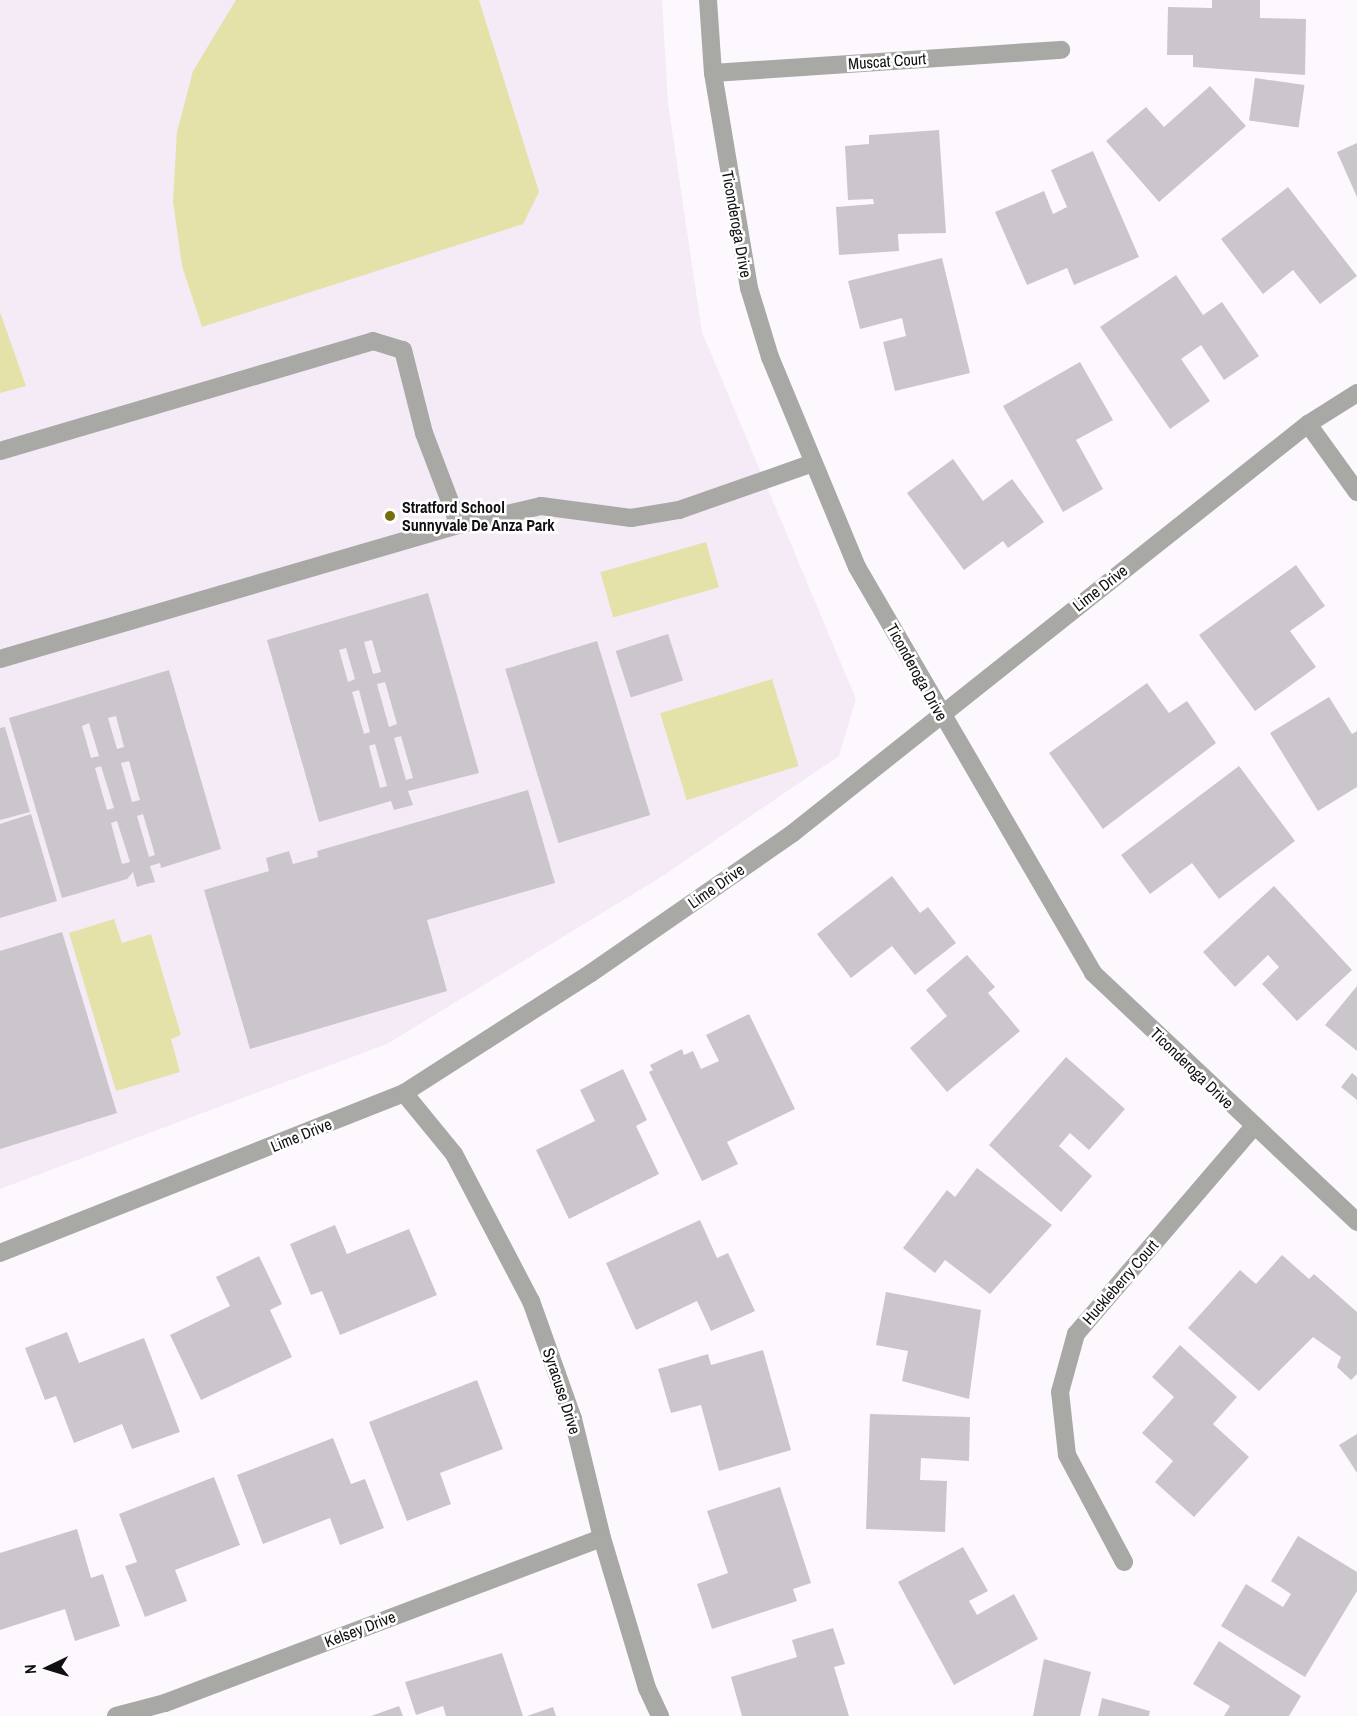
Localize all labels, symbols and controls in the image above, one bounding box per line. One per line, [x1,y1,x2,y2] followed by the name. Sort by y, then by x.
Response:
[847,49,927,73] street label: Muscat Court
[718,169,756,279] street label: Ticonderoga Drive
[402,497,555,535] place label: Stratford School Sunnyvale De Anza Park
[383,509,397,523] marker: Stratford School Sunnyvale De Anza Park
[1069,561,1131,615] street label: Lime Drive
[882,620,952,724] street label: Ticonderoga Drive
[684,860,748,912] street label: Lime Drive
[1146,1023,1238,1113] street label: Ticonderoga Drive
[268,1114,334,1156] street label: Lime Drive
[1078,1236,1162,1328] street label: Huckleberry Court
[539,1345,585,1437] street label: Syracuse Drive
[322,1607,398,1651] street label: Kelsey Drive
[18,1638,78,1698] north arrow
[19,1664,41,1675] text: N

